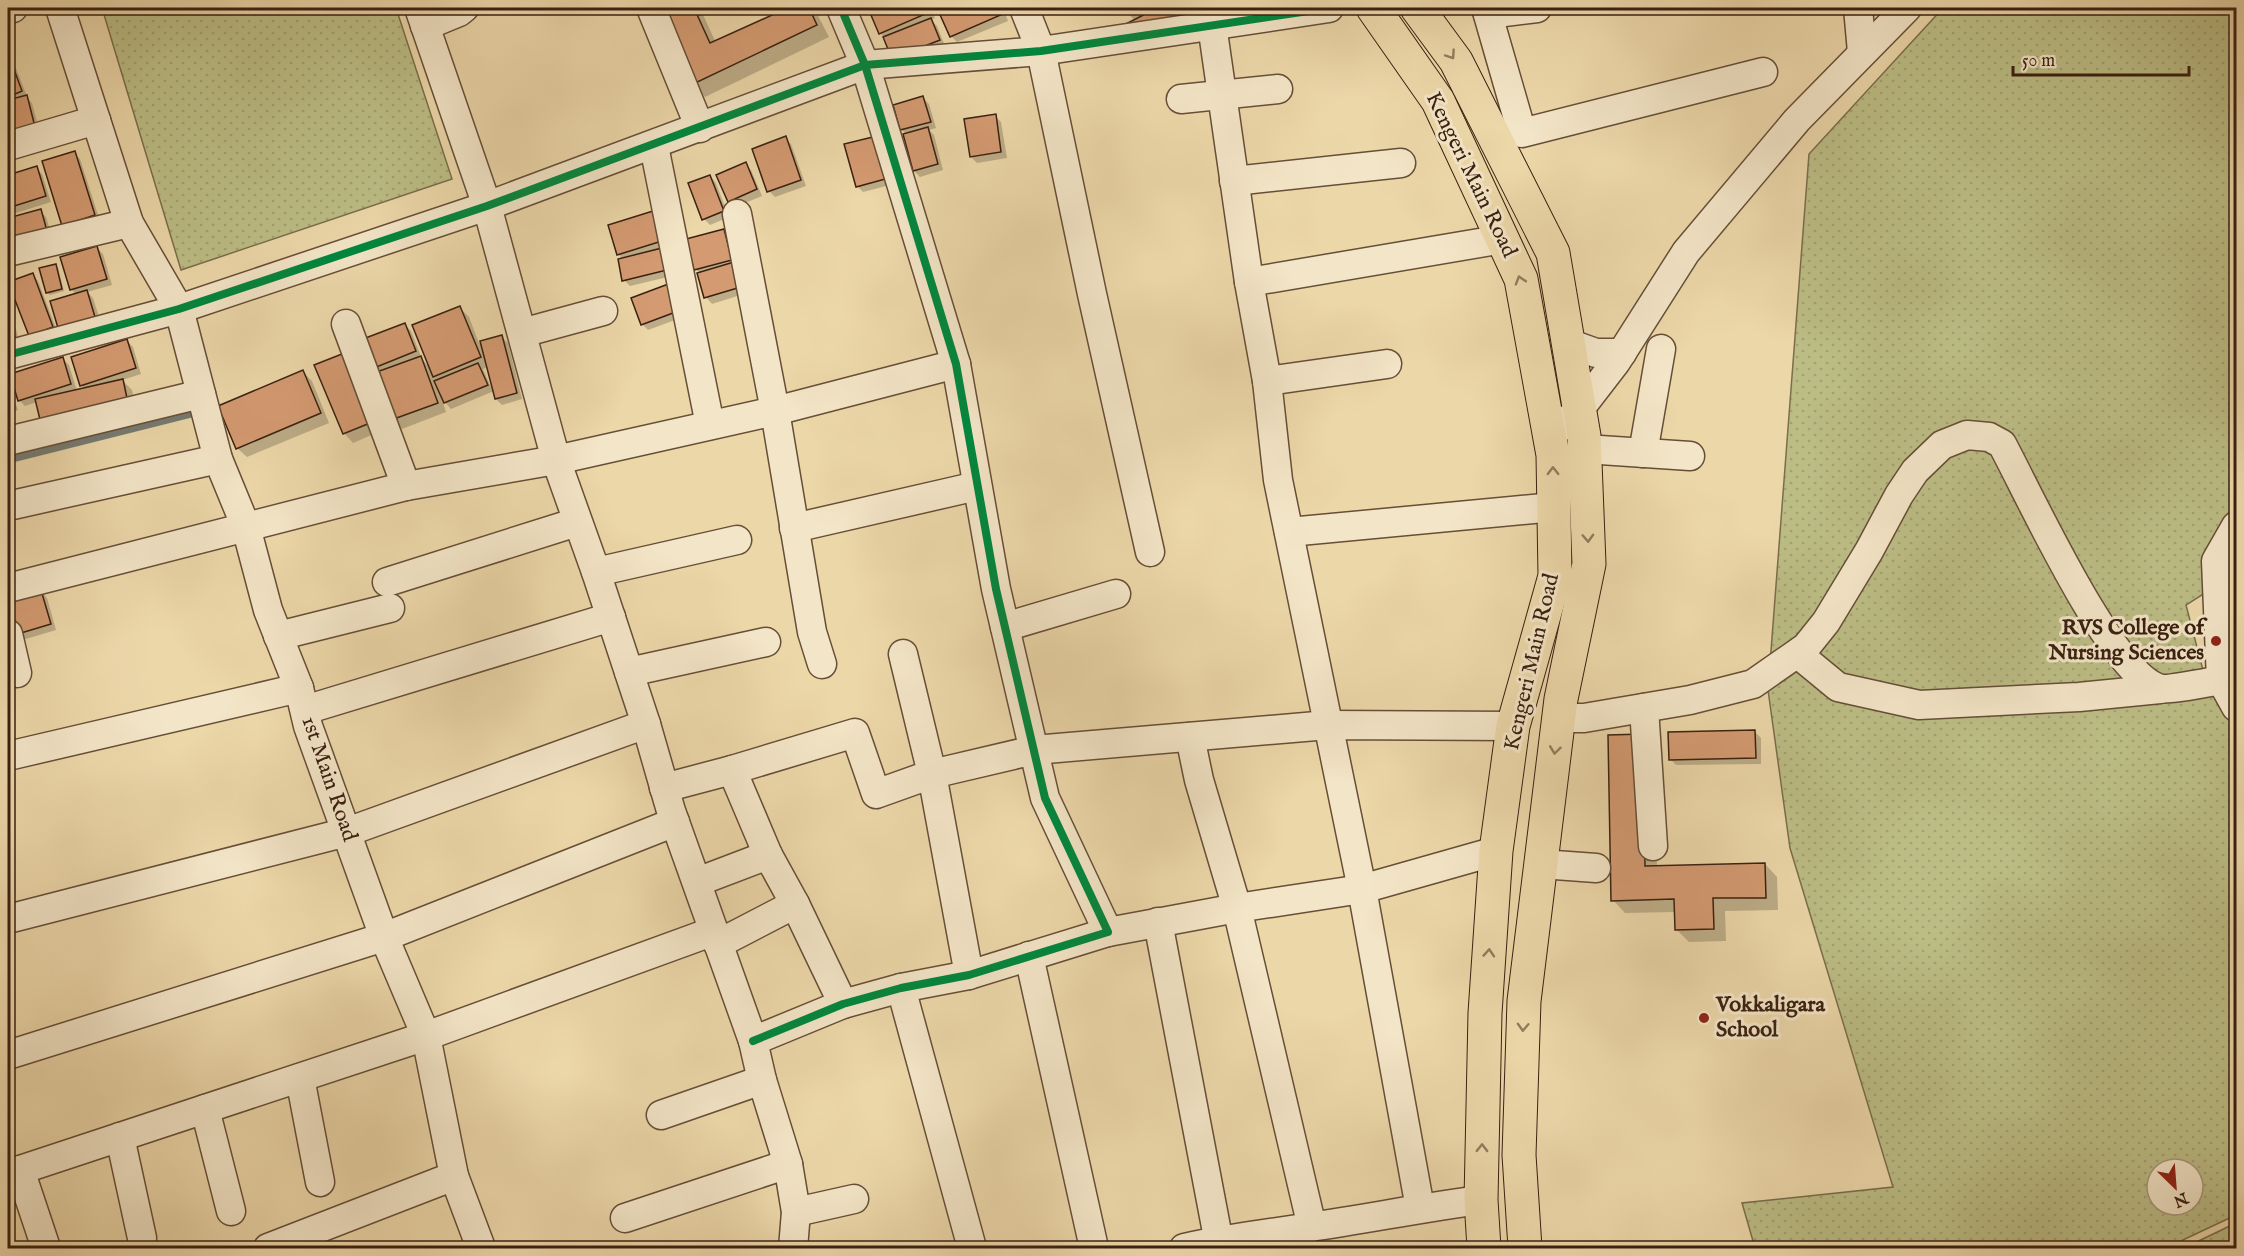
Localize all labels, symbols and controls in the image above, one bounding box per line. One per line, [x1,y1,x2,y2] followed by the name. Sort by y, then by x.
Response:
[2013,39,2188,77] scale bar
[1444,48,1455,59] one-way arrow
[2022,50,2055,73] text: 50 m
[1419,88,1523,263] street label: Kengeri Main Road
[1515,275,1527,286] one-way arrow
[1547,467,1559,476] one-way arrow
[1582,533,1594,542] one-way arrow
[1498,570,1566,753] street label: Kengeri Main Road
[2047,614,2208,667] place label: RVS College of Nursing Sciences
[2209,634,2223,648] marker: RVS College of Nursing Sciences
[294,713,364,846] street label: 1st Main Road
[1549,746,1562,755] one-way arrow
[1483,949,1496,958] one-way arrow
[1715,991,1825,1044] place label: Vokkaligara School
[1697,1011,1711,1025] marker: Vokkaligara School
[1517,1023,1529,1032] one-way arrow
[1476,1144,1489,1153] one-way arrow
[2145,1157,2205,1217] north arrow
[2170,1186,2192,1211] text: N

